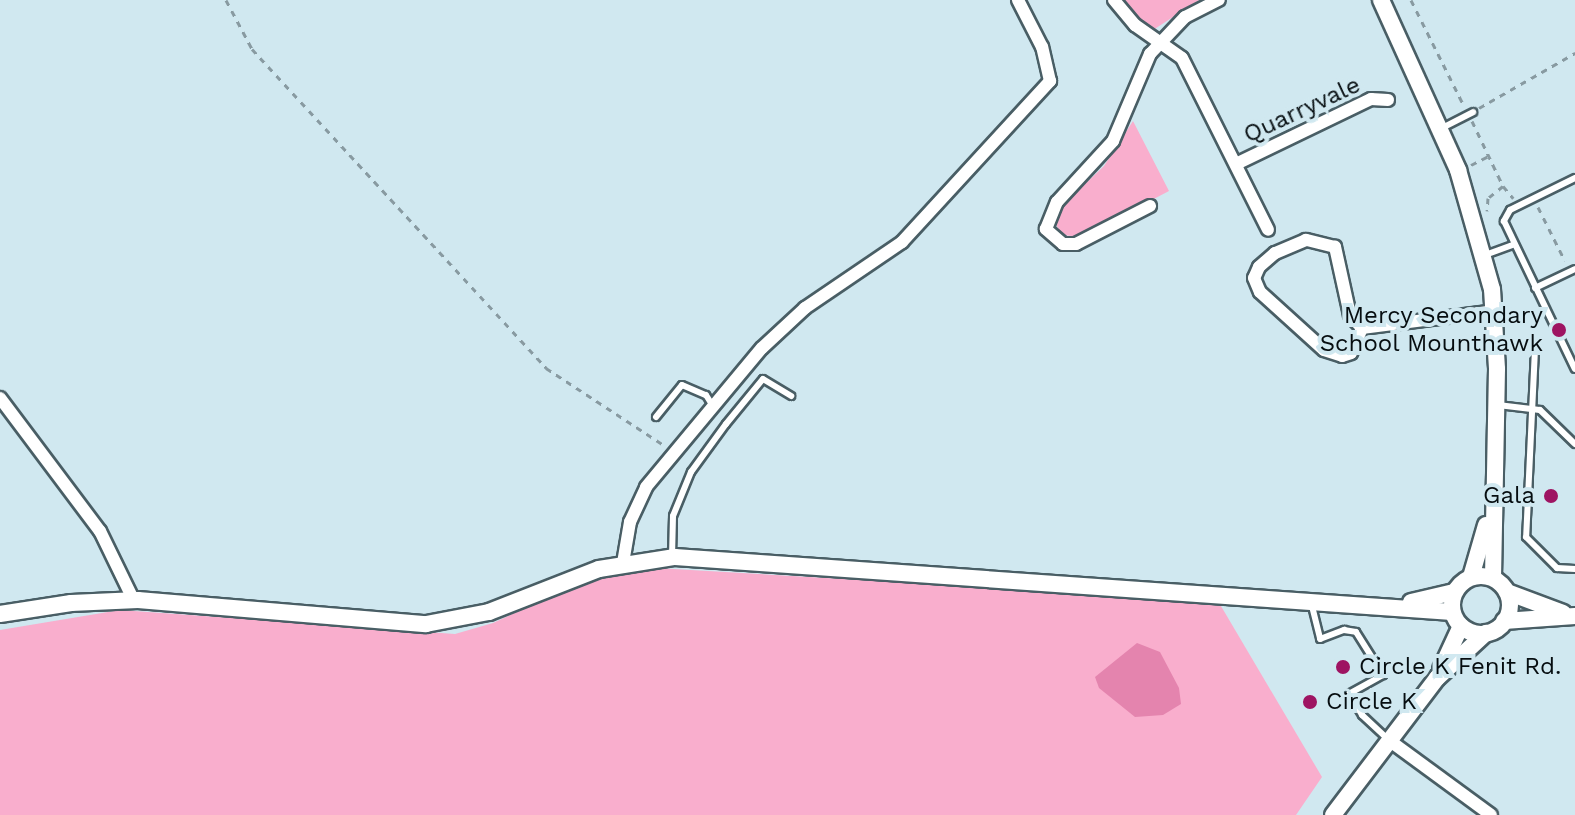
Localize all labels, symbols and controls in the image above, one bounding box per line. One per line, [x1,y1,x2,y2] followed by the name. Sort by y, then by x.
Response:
[1239,70,1365,150] street label: Quarryvale
[1319,302,1543,358] place label: Mercy Secondary School Mounthawk
[1550,321,1568,339] marker: Mercy Secondary School Mounthawk
[1483,482,1535,510] place label: Gala
[1542,487,1560,505] marker: Gala
[1359,653,1562,681] place label: Circle K Fenit Rd.
[1334,658,1352,676] marker: Circle K Fenit Rd.
[1326,688,1417,716] place label: Circle K
[1301,693,1319,711] marker: Circle K

